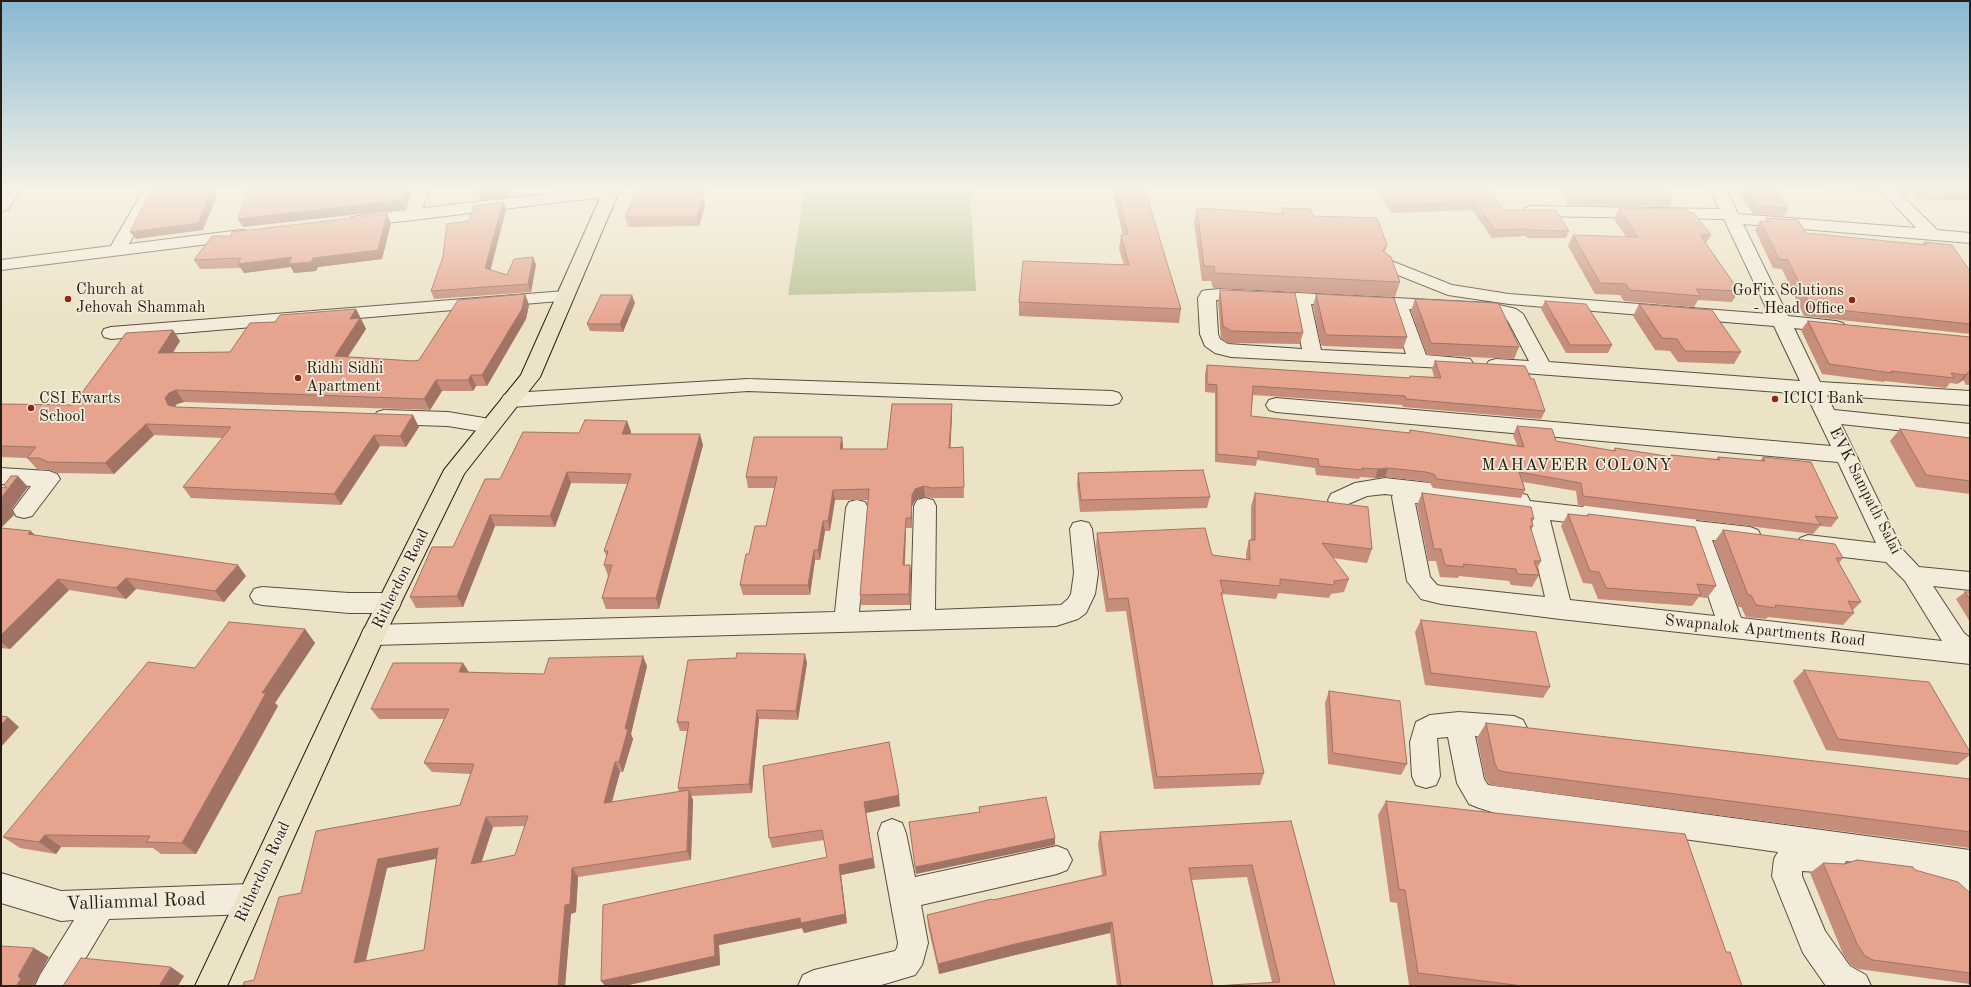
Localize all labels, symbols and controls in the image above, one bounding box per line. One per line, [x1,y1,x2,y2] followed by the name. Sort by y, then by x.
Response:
[76,280,206,318] place label: Church at Jehovah Shammah
[1732,281,1844,319] place label: GoFix Solutions - Head Office
[63,294,73,304] marker: Church at Jehovah Shammah
[1847,295,1857,305] marker: GoFix Solutions - Head Office
[306,359,383,397] place label: Ridhi Sidhi Apartment
[293,373,303,383] marker: Ridhi Sidhi Apartment
[39,389,120,427] place label: CSI Ewarts School
[1783,389,1864,409] place label: ICICI Bank
[1770,394,1780,404] marker: ICICI Bank
[26,403,36,413] marker: CSI Ewarts School
[1825,424,1905,558] street label: EVK Sampath Salai
[1481,456,1673,476] district label: MAHAVEER COLONY
[368,526,434,632] street label: Ritherdon Road
[1664,611,1866,651] street label: Swapnalok Apartments Road
[231,819,295,925] street label: Ritherdon Road
[66,888,206,916] street label: Valliammal Road

